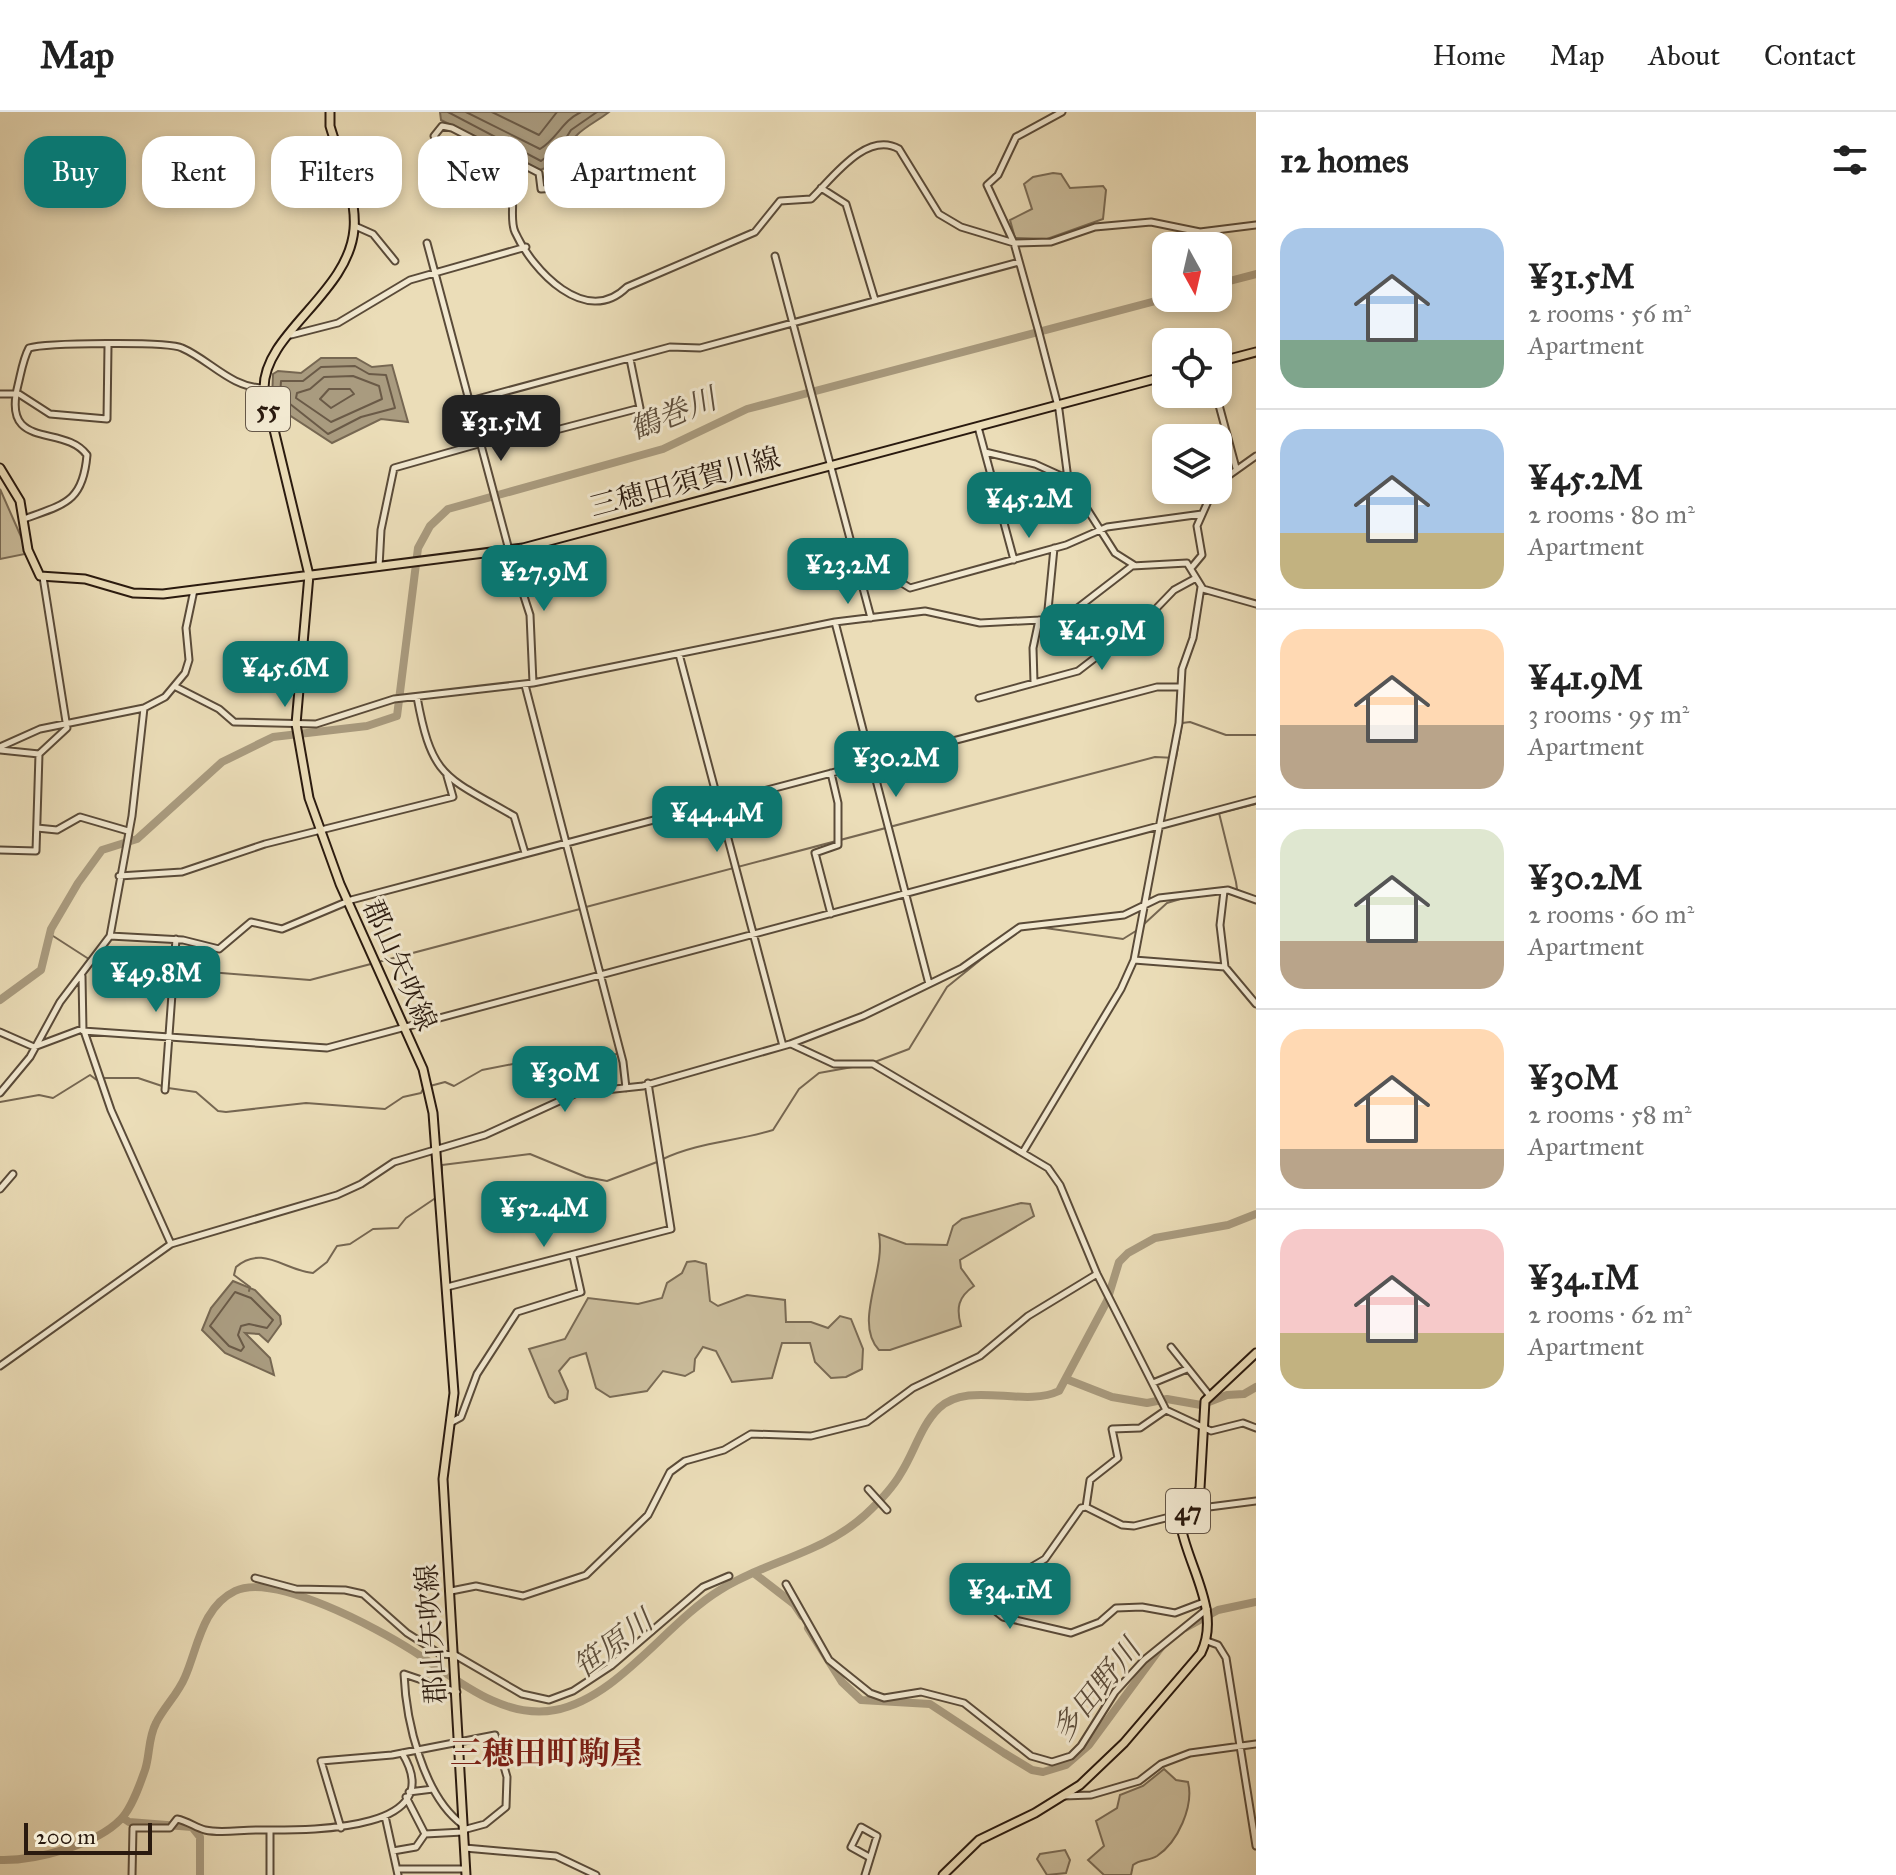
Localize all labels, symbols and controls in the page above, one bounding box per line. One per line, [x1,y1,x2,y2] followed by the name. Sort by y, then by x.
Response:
[40,32,114,78] text: Map
[1433,38,1506,73] text: Home
[1550,38,1604,73] text: Map
[1648,38,1720,73] text: About
[1764,38,1856,73] text: Contact
[24,136,126,208] chip: Buy
[142,136,255,208] chip: Rent
[271,136,402,208] chip: Filters
[418,136,528,208] chip: New
[544,136,725,208] chip: Apartment
[1828,138,1872,182] icon: filters
[1280,140,1409,181] text: 12 homes
[1152,232,1232,312] north arrow
[1152,232,1232,504] map controls
[1528,256,1635,297] text: ¥31.5M
[1344,260,1440,356] icon: home
[1528,297,1691,329] text: 2 rooms · 56 m²
[1152,328,1232,408] button: locate
[1528,329,1644,361] text: Apartment
[625,379,724,448] water label: 鶴巻川
[246,387,290,431] road number: 55
[436,395,566,463] pin: ¥31.5M
[460,405,542,437] text: ¥31.5M
[1152,424,1232,504] button: layers
[586,440,784,524] street label: 三穂田須賀川線
[1528,457,1643,498] text: ¥45.2M
[1344,461,1440,557] icon: home
[964,472,1094,540] pin: ¥45.2M
[985,482,1073,514] text: ¥45.2M
[1528,498,1695,530] text: 2 rooms · 80 m²
[1528,530,1644,562] text: Apartment
[783,538,913,606] pin: ¥23.2M
[479,545,609,613] pin: ¥27.9M
[805,548,891,580] text: ¥23.2M
[500,555,588,587] text: ¥27.9M
[1037,604,1167,672] pin: ¥41.9M
[1058,614,1146,646] text: ¥41.9M
[220,641,350,709] pin: ¥45.6M
[241,651,329,683] text: ¥45.6M
[1528,657,1643,698] text: ¥41.9M
[1344,661,1440,757] icon: home
[1528,698,1689,730] text: 3 rooms · 95 m²
[1528,730,1644,762] text: Apartment
[831,731,961,799] pin: ¥30.2M
[852,741,940,773] text: ¥30.2M
[652,786,782,854] pin: ¥44.4M
[670,796,764,828] text: ¥44.4M
[1528,857,1643,898] text: ¥30.2M
[1344,861,1440,957] icon: home
[356,894,444,1036] street label: 郡山矢吹線
[1528,898,1694,930] text: 2 rooms · 60 m²
[1528,930,1644,962] text: Apartment
[91,946,221,1014] pin: ¥49.8M
[110,956,202,988] text: ¥49.8M
[518,1046,612,1114] pin: ¥30M
[530,1056,600,1088] text: ¥30M
[1528,1057,1619,1098] text: ¥30M
[1344,1061,1440,1157] icon: home
[1528,1098,1692,1130] text: 2 rooms · 58 m²
[1528,1130,1644,1162] text: Apartment
[479,1181,609,1249] pin: ¥52.4M
[499,1191,589,1223] text: ¥52.4M
[1528,1257,1639,1298] text: ¥34.1M
[1344,1261,1440,1357] icon: home
[1528,1298,1692,1330] text: 2 rooms · 62 m²
[1528,1330,1644,1362] text: Apartment
[1166,1489,1210,1533] road number: 47
[409,1563,453,1705] street label: 郡山矢吹線
[945,1563,1075,1631] pin: ¥34.1M
[967,1573,1053,1605] text: ¥34.1M
[566,1601,662,1685] water label: 笹原川
[1044,1630,1150,1748] water label: 多田野川
[450,1734,642,1773] district label: 三穂田町駒屋
[24,1819,152,1855] scale bar
[36,1823,96,1850] text: 200 m

